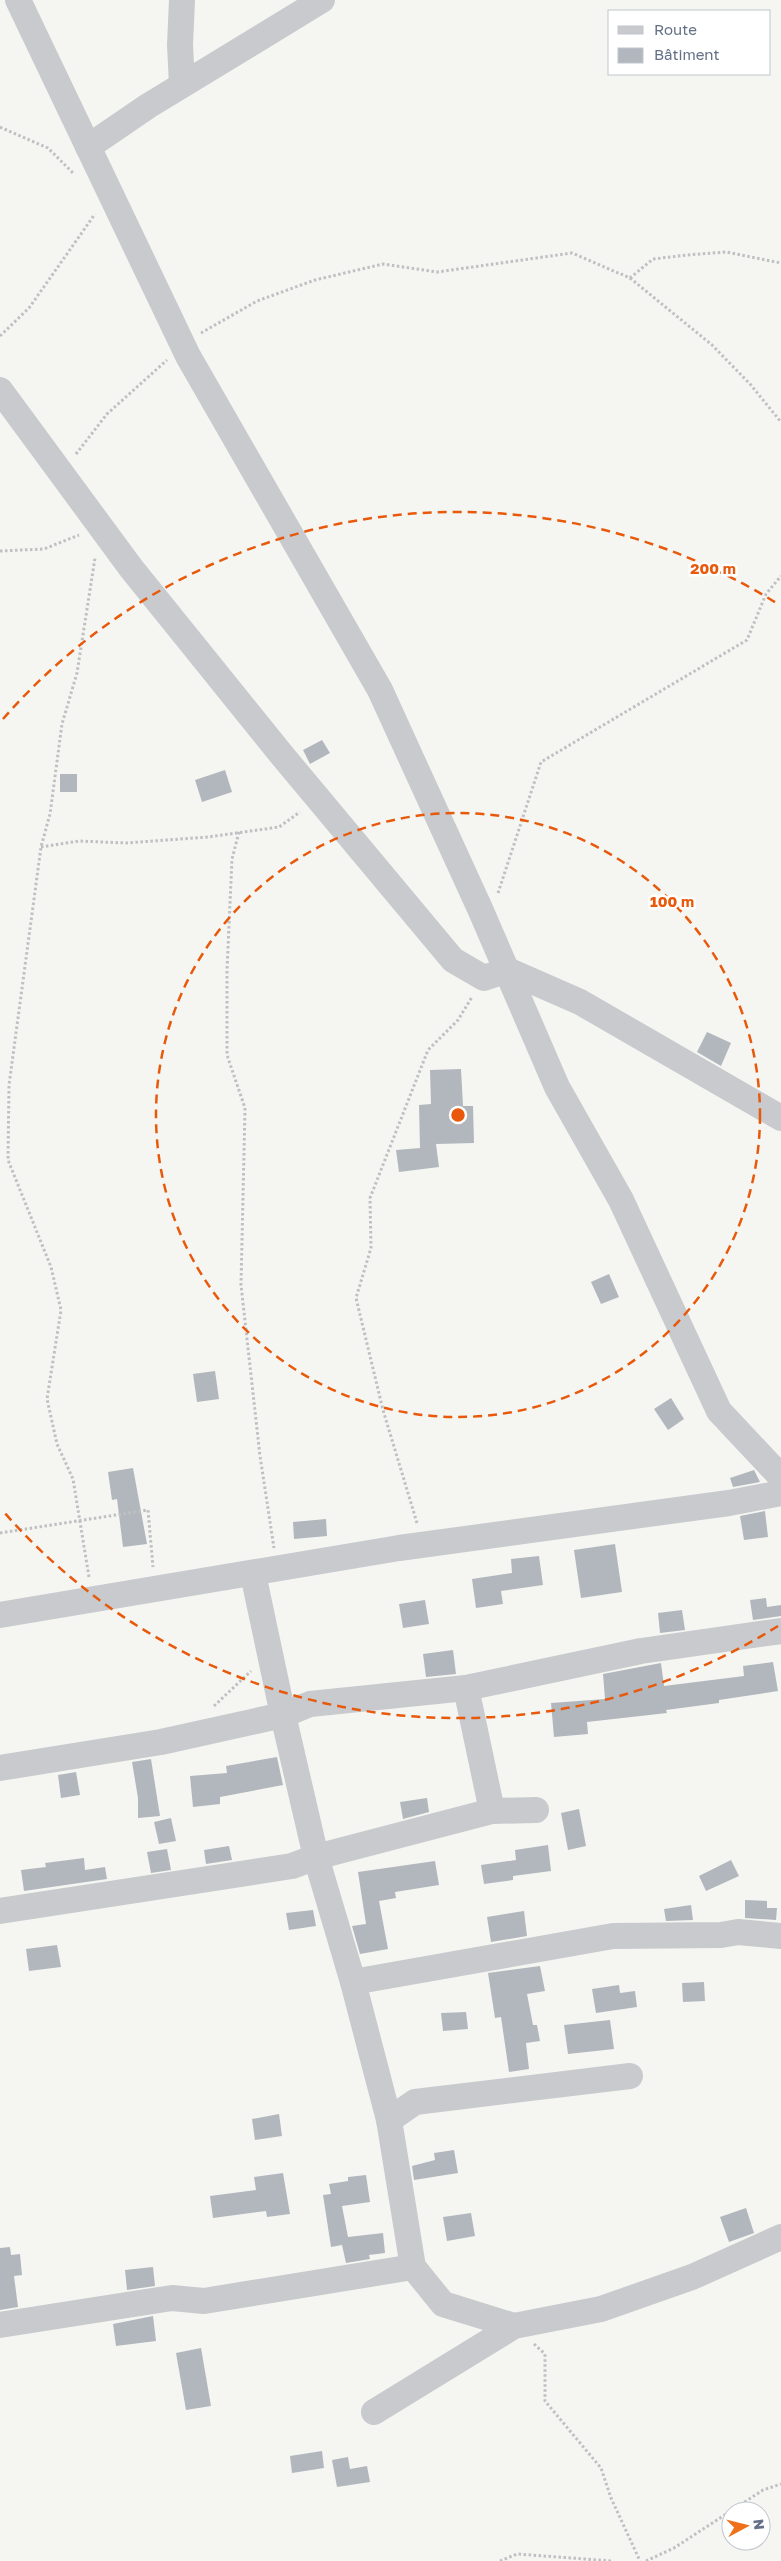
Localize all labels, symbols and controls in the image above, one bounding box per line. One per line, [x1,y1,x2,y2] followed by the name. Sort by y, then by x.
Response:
[608,10,771,75] legend
[654,20,697,38] text: Route
[654,45,719,63] text: Bâtiment
[690,559,736,577] text: 200 m
[650,892,694,910] text: 100 m
[449,1106,467,1124] centre of rings
[721,2501,771,2551] north arrow
[750,2518,768,2531] text: N

